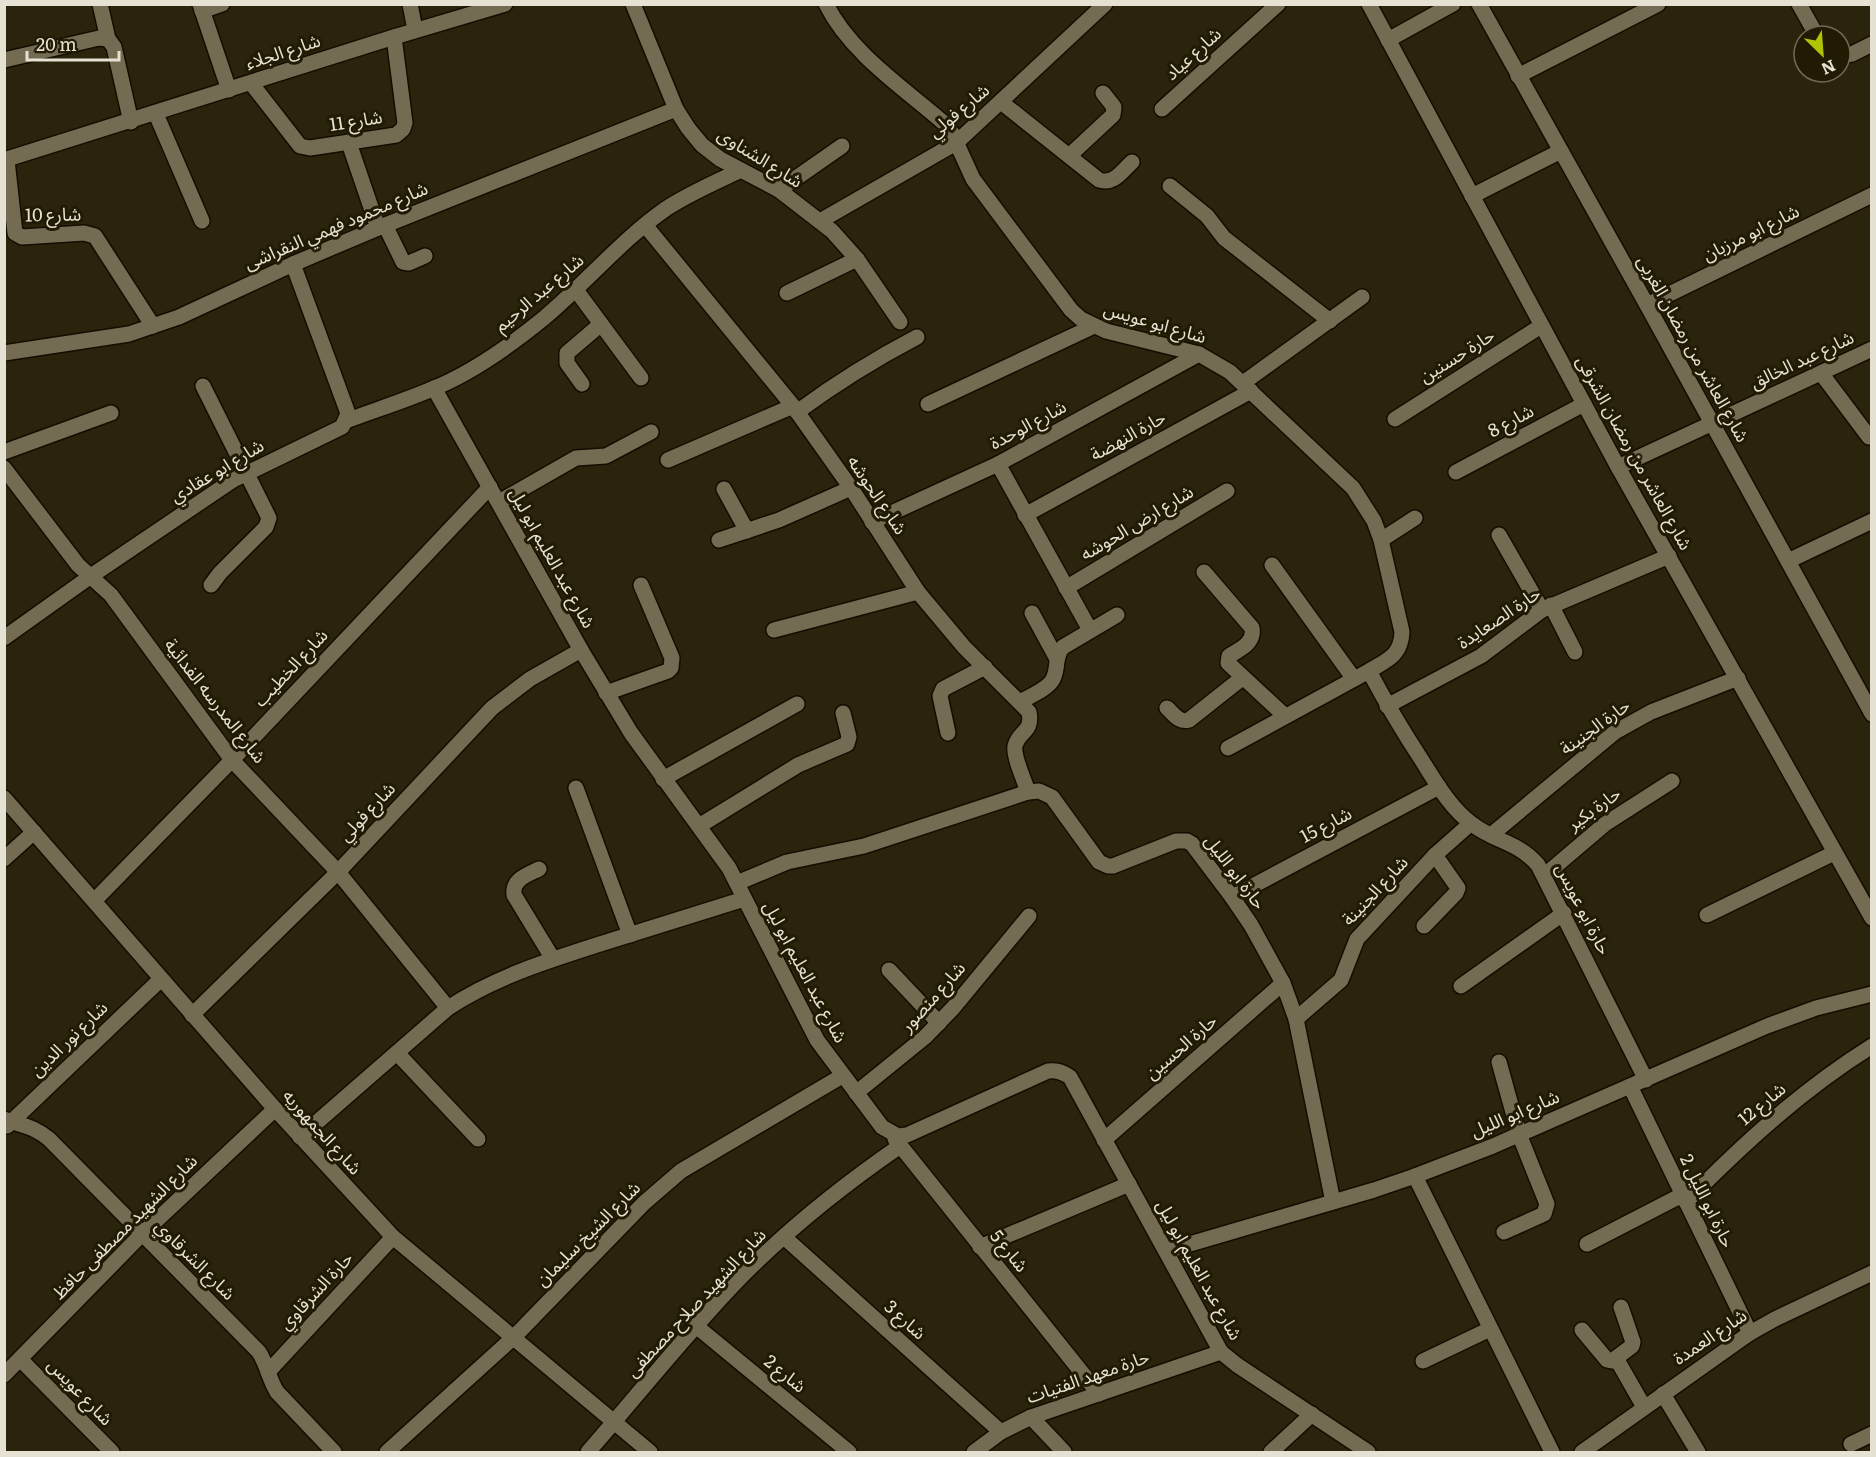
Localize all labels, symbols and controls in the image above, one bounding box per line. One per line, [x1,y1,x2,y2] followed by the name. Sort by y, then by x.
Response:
[1158,20,1228,87] street label: شارع عياد
[27,24,118,62] scale bar
[1792,24,1852,84] north arrow
[242,26,324,77] street label: شارع الجلاء
[36,30,77,57] text: 20 m
[1818,55,1840,82] text: N
[921,76,996,145] street label: شارع فولي
[327,102,385,139] street label: شارع 11
[712,120,809,195] street label: شارع الشناوى
[239,174,432,277] street label: شارع محمود فهمي النقراشى
[1697,197,1804,269] street label: شارع ابو مرزبان
[25,200,81,229] street label: شارع 10
[487,246,590,339] street label: شارع عبد الرحيم
[1630,250,1757,448] street label: شارع العاشر من رمضان الغربى
[1100,294,1210,351] street label: شارع ابو عويس
[1413,321,1499,389] street label: حارة حسنين
[1745,323,1859,396] street label: شارع عبد الخالق
[1569,350,1700,556] street label: شارع العاشر من رمضان الشرقى
[984,392,1071,457] street label: شارع الوحدة
[1482,396,1539,445] street label: شارع 8
[1085,403,1170,467] street label: حارة النهضة
[164,431,269,510] street label: شارع ابو عقادي
[840,449,915,540] street label: شارع الحوشه
[1074,477,1199,568] street label: شارع ارض الحوشه
[502,482,603,633] street label: شارع عبد العليم ابو ليل
[1451,579,1545,655] street label: حارة الصعايدة
[247,622,335,713] street label: شارع الخطيب
[157,632,274,770] street label: شارع المدرسه الفدائية
[1553,691,1635,760] street label: حارة الجنينة
[331,775,402,848] street label: شارع فولي
[1560,779,1626,837] street label: حارة بكير
[1295,799,1357,850] street label: شارع 15
[1199,828,1273,914] street label: حارة ابو الليل
[1334,849,1415,932] street label: شارع الجنينة
[1550,858,1619,959] street label: حارة ابو عويس
[756,896,855,1048] street label: شارع عبد العليم ابو ليل
[892,955,972,1039] street label: شارع منصور
[23,994,114,1084] street label: شارع نور الدين
[1138,1007,1222,1085] street label: حارة الحسين
[1731,1075,1792,1132] street label: شارع 12
[276,1082,369,1181] street label: شارع الجمهوريه
[1466,1082,1564,1145] street label: شارع ابو الليل
[45,1147,204,1306] street label: شارع الشهيد مصطفى حافظ
[1674,1149,1743,1252] street label: حارة ابو الليل 2
[528,1174,647,1293] street label: شارع الشيخ سليمان
[1149,1194,1250,1345] street label: شارع عبد العليم ابو ليل
[148,1212,243,1307] street label: شارع الشرقاوي
[618,1221,773,1384] street label: شارع الشهيد صلاح مصطفى
[983,1223,1036,1278] street label: شارع 5
[271,1245,359,1336] street label: حارة الشرقاوي
[878,1293,933,1347] street label: شارع 3
[1667,1301,1753,1372] street label: شارع العمدة
[1023,1342,1153,1409] street label: حارة معهد الفتيات
[758,1347,813,1400] street label: شارع 2
[41,1351,120,1432] street label: شارع عويس

